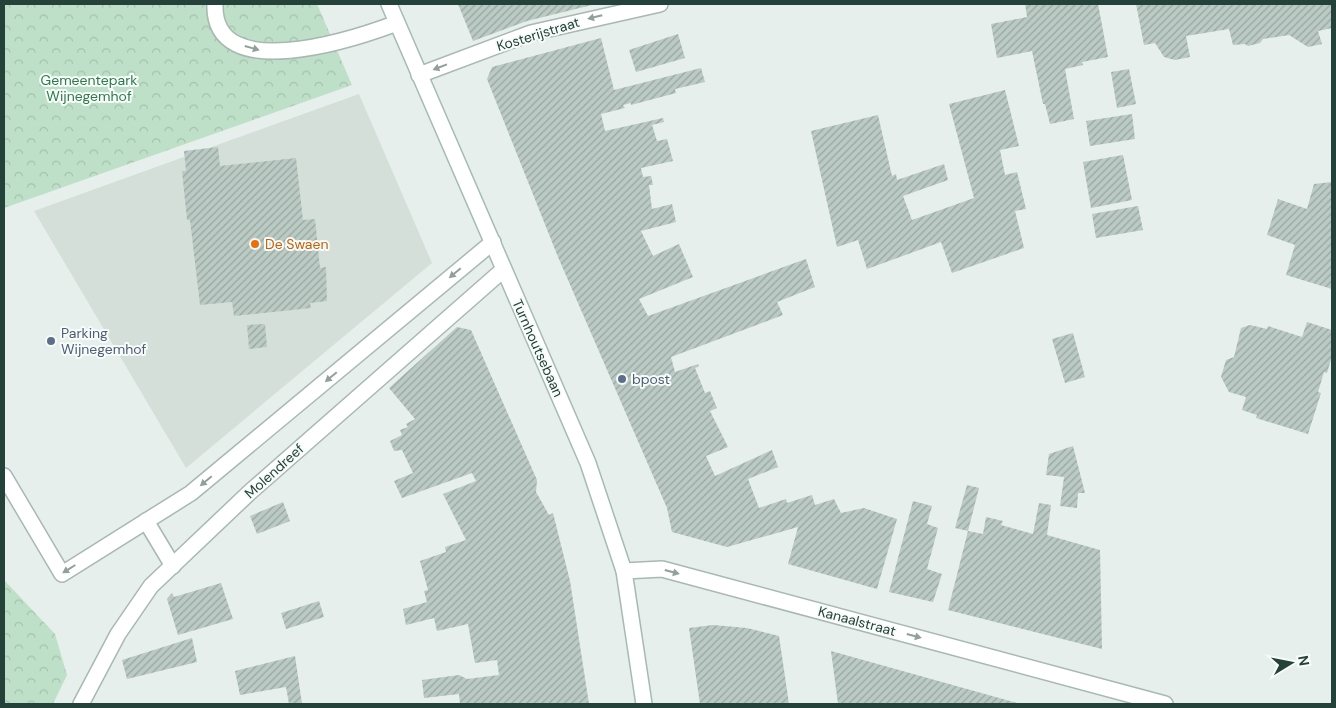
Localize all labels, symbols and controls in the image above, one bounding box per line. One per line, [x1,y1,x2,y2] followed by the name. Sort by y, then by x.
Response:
[494,13,582,55] street label: Kosterijstraat
[587,13,602,21] one-way arrow
[244,44,259,52] one-way arrow
[433,64,448,71] one-way arrow
[41,71,137,105] park label: Gemeentepark Wijnegemhof
[265,235,328,253] place label: De Swaen
[249,238,261,250] marker: De Swaen
[449,267,462,278] one-way arrow
[508,296,568,400] street label: Turnhoutsebaan
[61,324,147,358] place label: Parking Wijnegemhof
[45,335,57,347] marker: Parking Wijnegemhof
[632,370,670,388] place label: bpost
[325,371,337,383] one-way arrow
[616,373,628,385] marker: bpost
[241,440,308,502] street label: Molendreef
[200,476,213,487] one-way arrow
[63,564,76,574] one-way arrow
[665,568,680,576] one-way arrow
[816,602,898,640] street label: Kanaalstraat
[907,633,922,641] one-way arrow
[1266,638,1316,688] north arrow
[1294,654,1314,667] text: N

